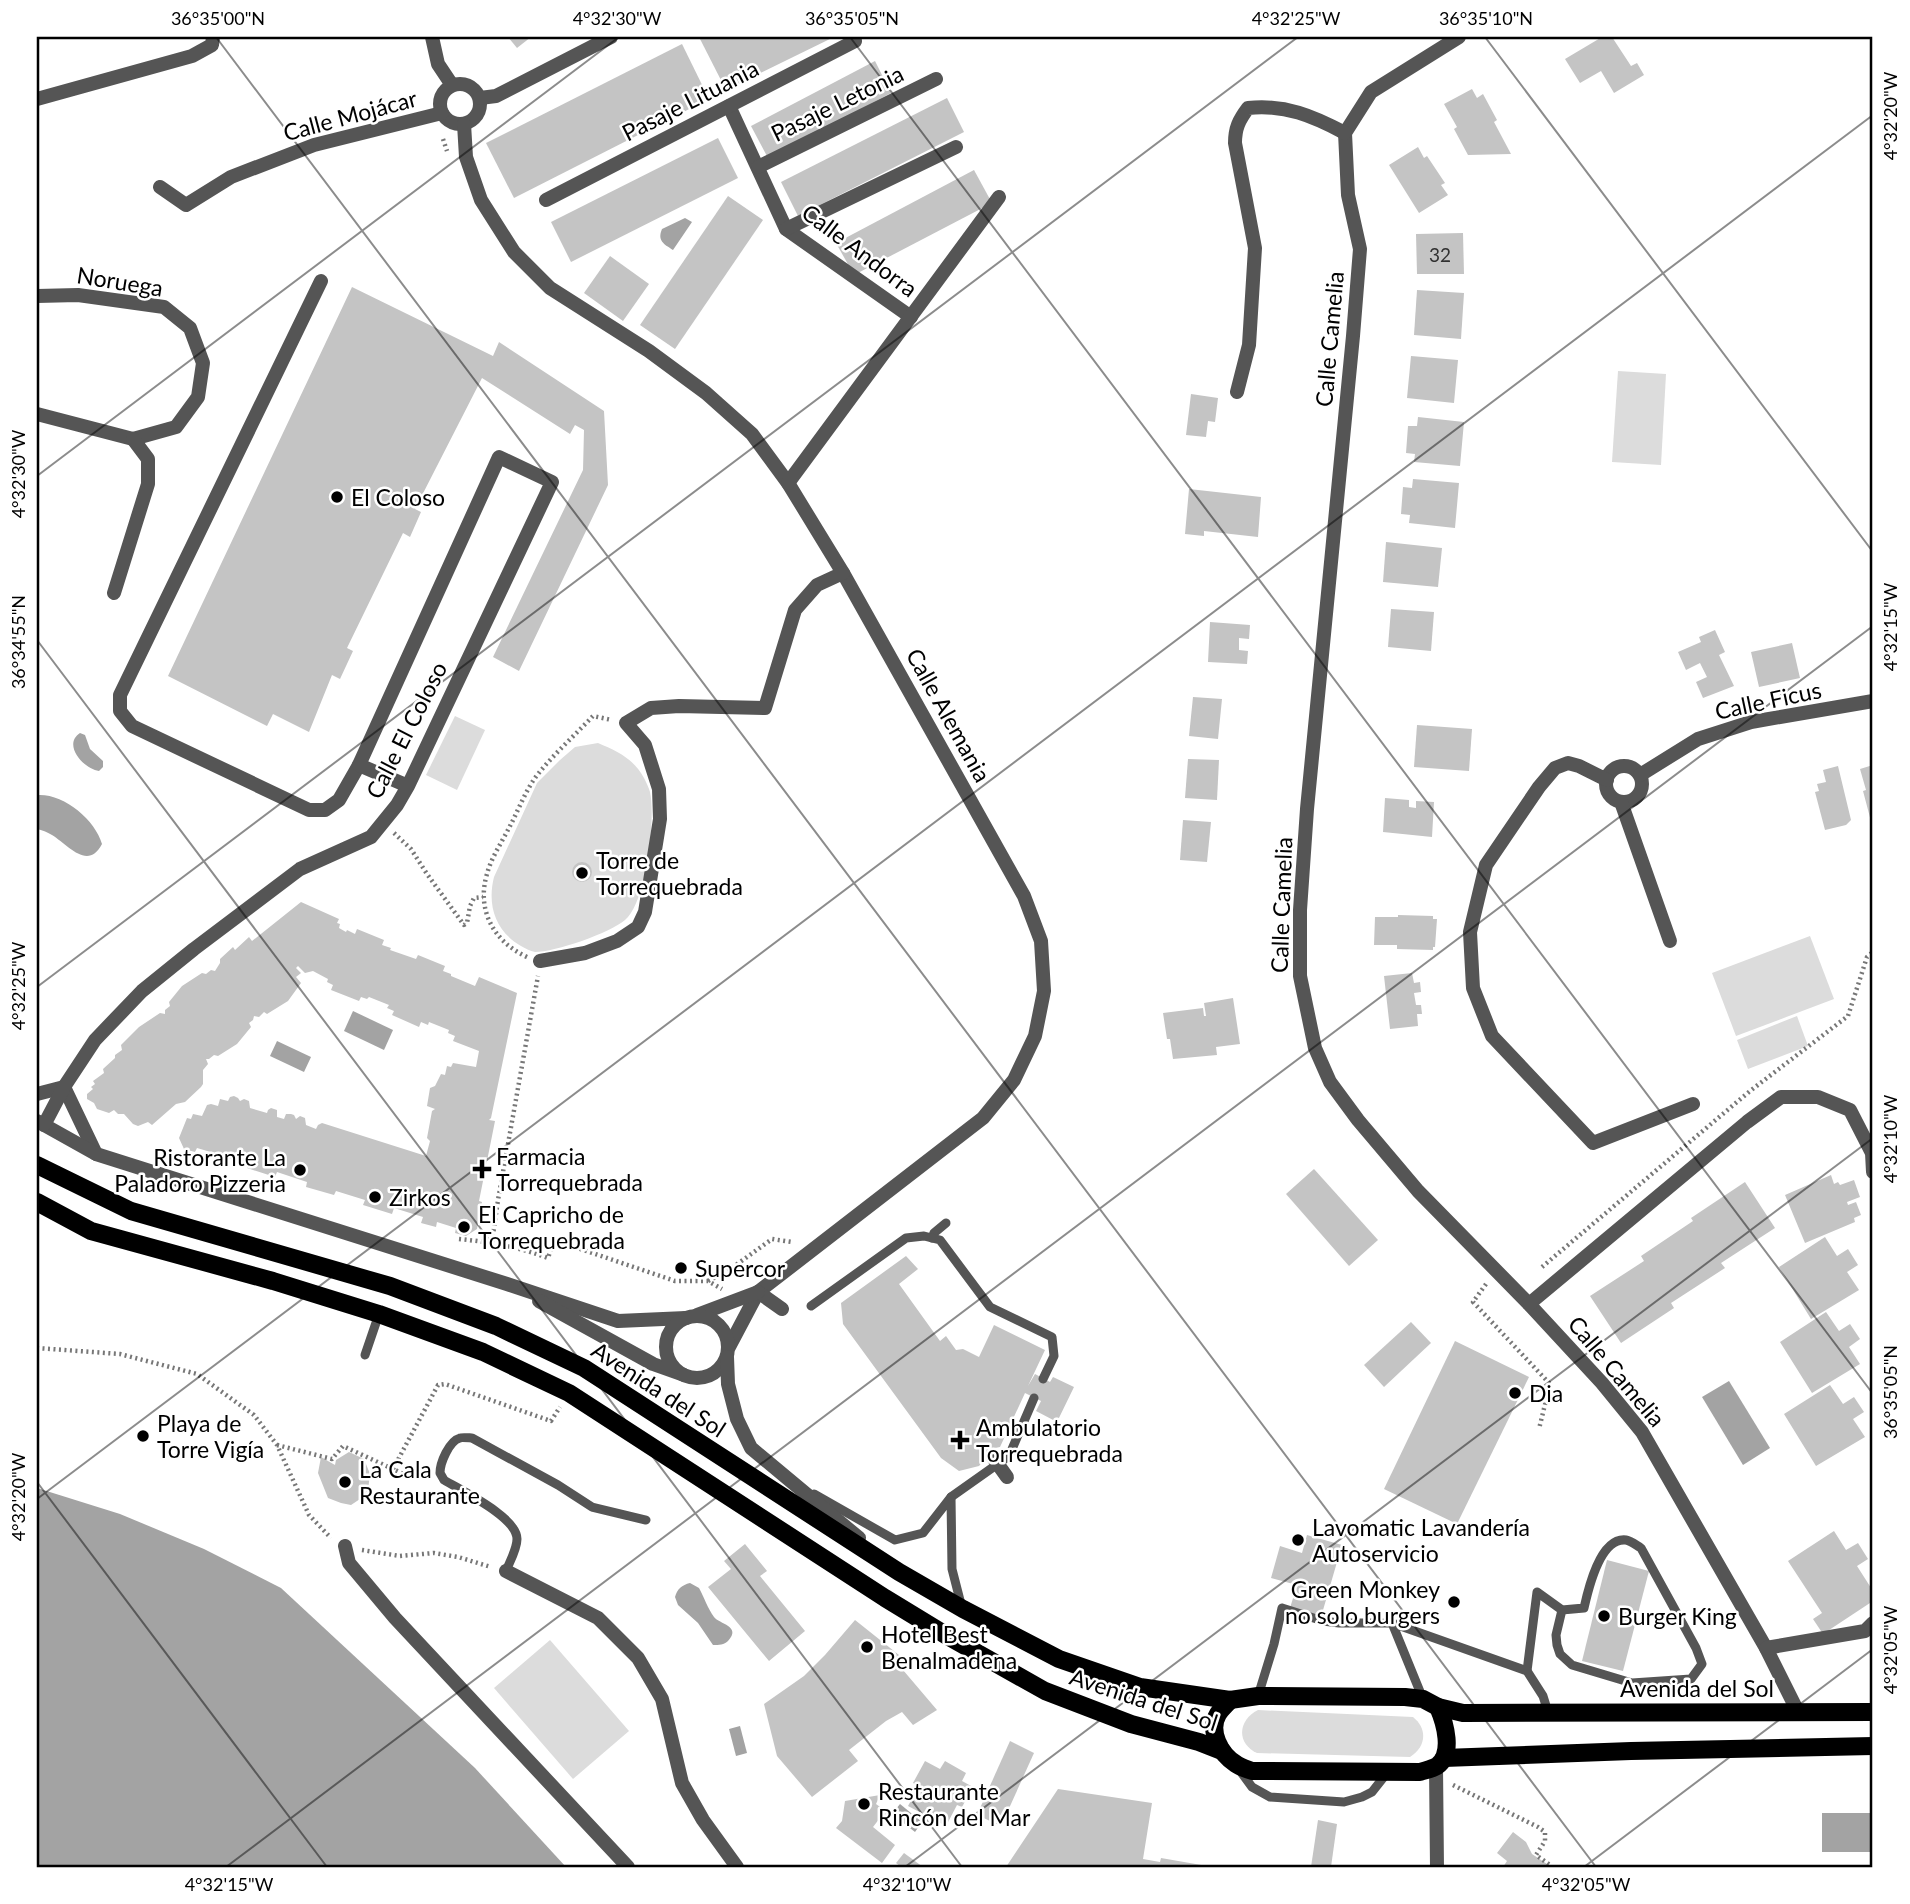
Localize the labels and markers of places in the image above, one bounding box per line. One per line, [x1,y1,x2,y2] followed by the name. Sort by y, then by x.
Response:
[351,483,445,511] place label: El Coloso
[329,489,345,505] marker: El Coloso
[596,846,743,900] place label: Torre de Torrequebrada
[574,865,590,881] marker: Torre de Torrequebrada
[496,1142,643,1196] place label: Farmacia Torrequebrada
[114,1143,286,1197] place label: Ristorante La Paladoro Pizzeria
[474,1161,490,1177] marker: Farmacia Torrequebrada
[292,1162,308,1178] marker: Ristorante La Paladoro Pizzeria
[389,1183,451,1211] place label: Zirkos
[367,1189,383,1205] marker: Zirkos
[478,1200,625,1254] place label: El Capricho de Torrequebrada
[456,1219,472,1235] marker: El Capricho de Torrequebrada
[695,1254,786,1282] place label: Supercor
[673,1260,689,1276] marker: Supercor
[1529,1379,1563,1407] place label: Dia
[1507,1385,1523,1401] marker: Dia
[157,1409,264,1463] place label: Playa de Torre Vigía
[976,1413,1123,1467] place label: Ambulatorio Torrequebrada
[135,1428,151,1444] marker: Playa de Torre Vigía
[950,1430,970,1450] marker: Ambulatorio Torrequebrada
[359,1455,480,1509] place label: La Cala Restaurante
[337,1474,353,1490] marker: La Cala Restaurante
[1312,1513,1530,1567] place label: Lavomatic Lavandería Autoservicio
[1290,1532,1306,1548] marker: Lavomatic Lavandería Autoservicio
[1285,1575,1440,1629] place label: Green Monkey no solo burgers
[1446,1594,1462,1610] marker: Green Monkey no solo burgers
[1618,1602,1737,1630] place label: Burger King
[1596,1608,1612,1624] marker: Burger King
[881,1620,1017,1674] place label: Hotel Best Benalmadena
[859,1639,875,1655] marker: Hotel Best Benalmadena
[878,1777,1031,1831] place label: Restaurante Rincón del Mar
[856,1796,872,1812] marker: Restaurante Rincón del Mar

